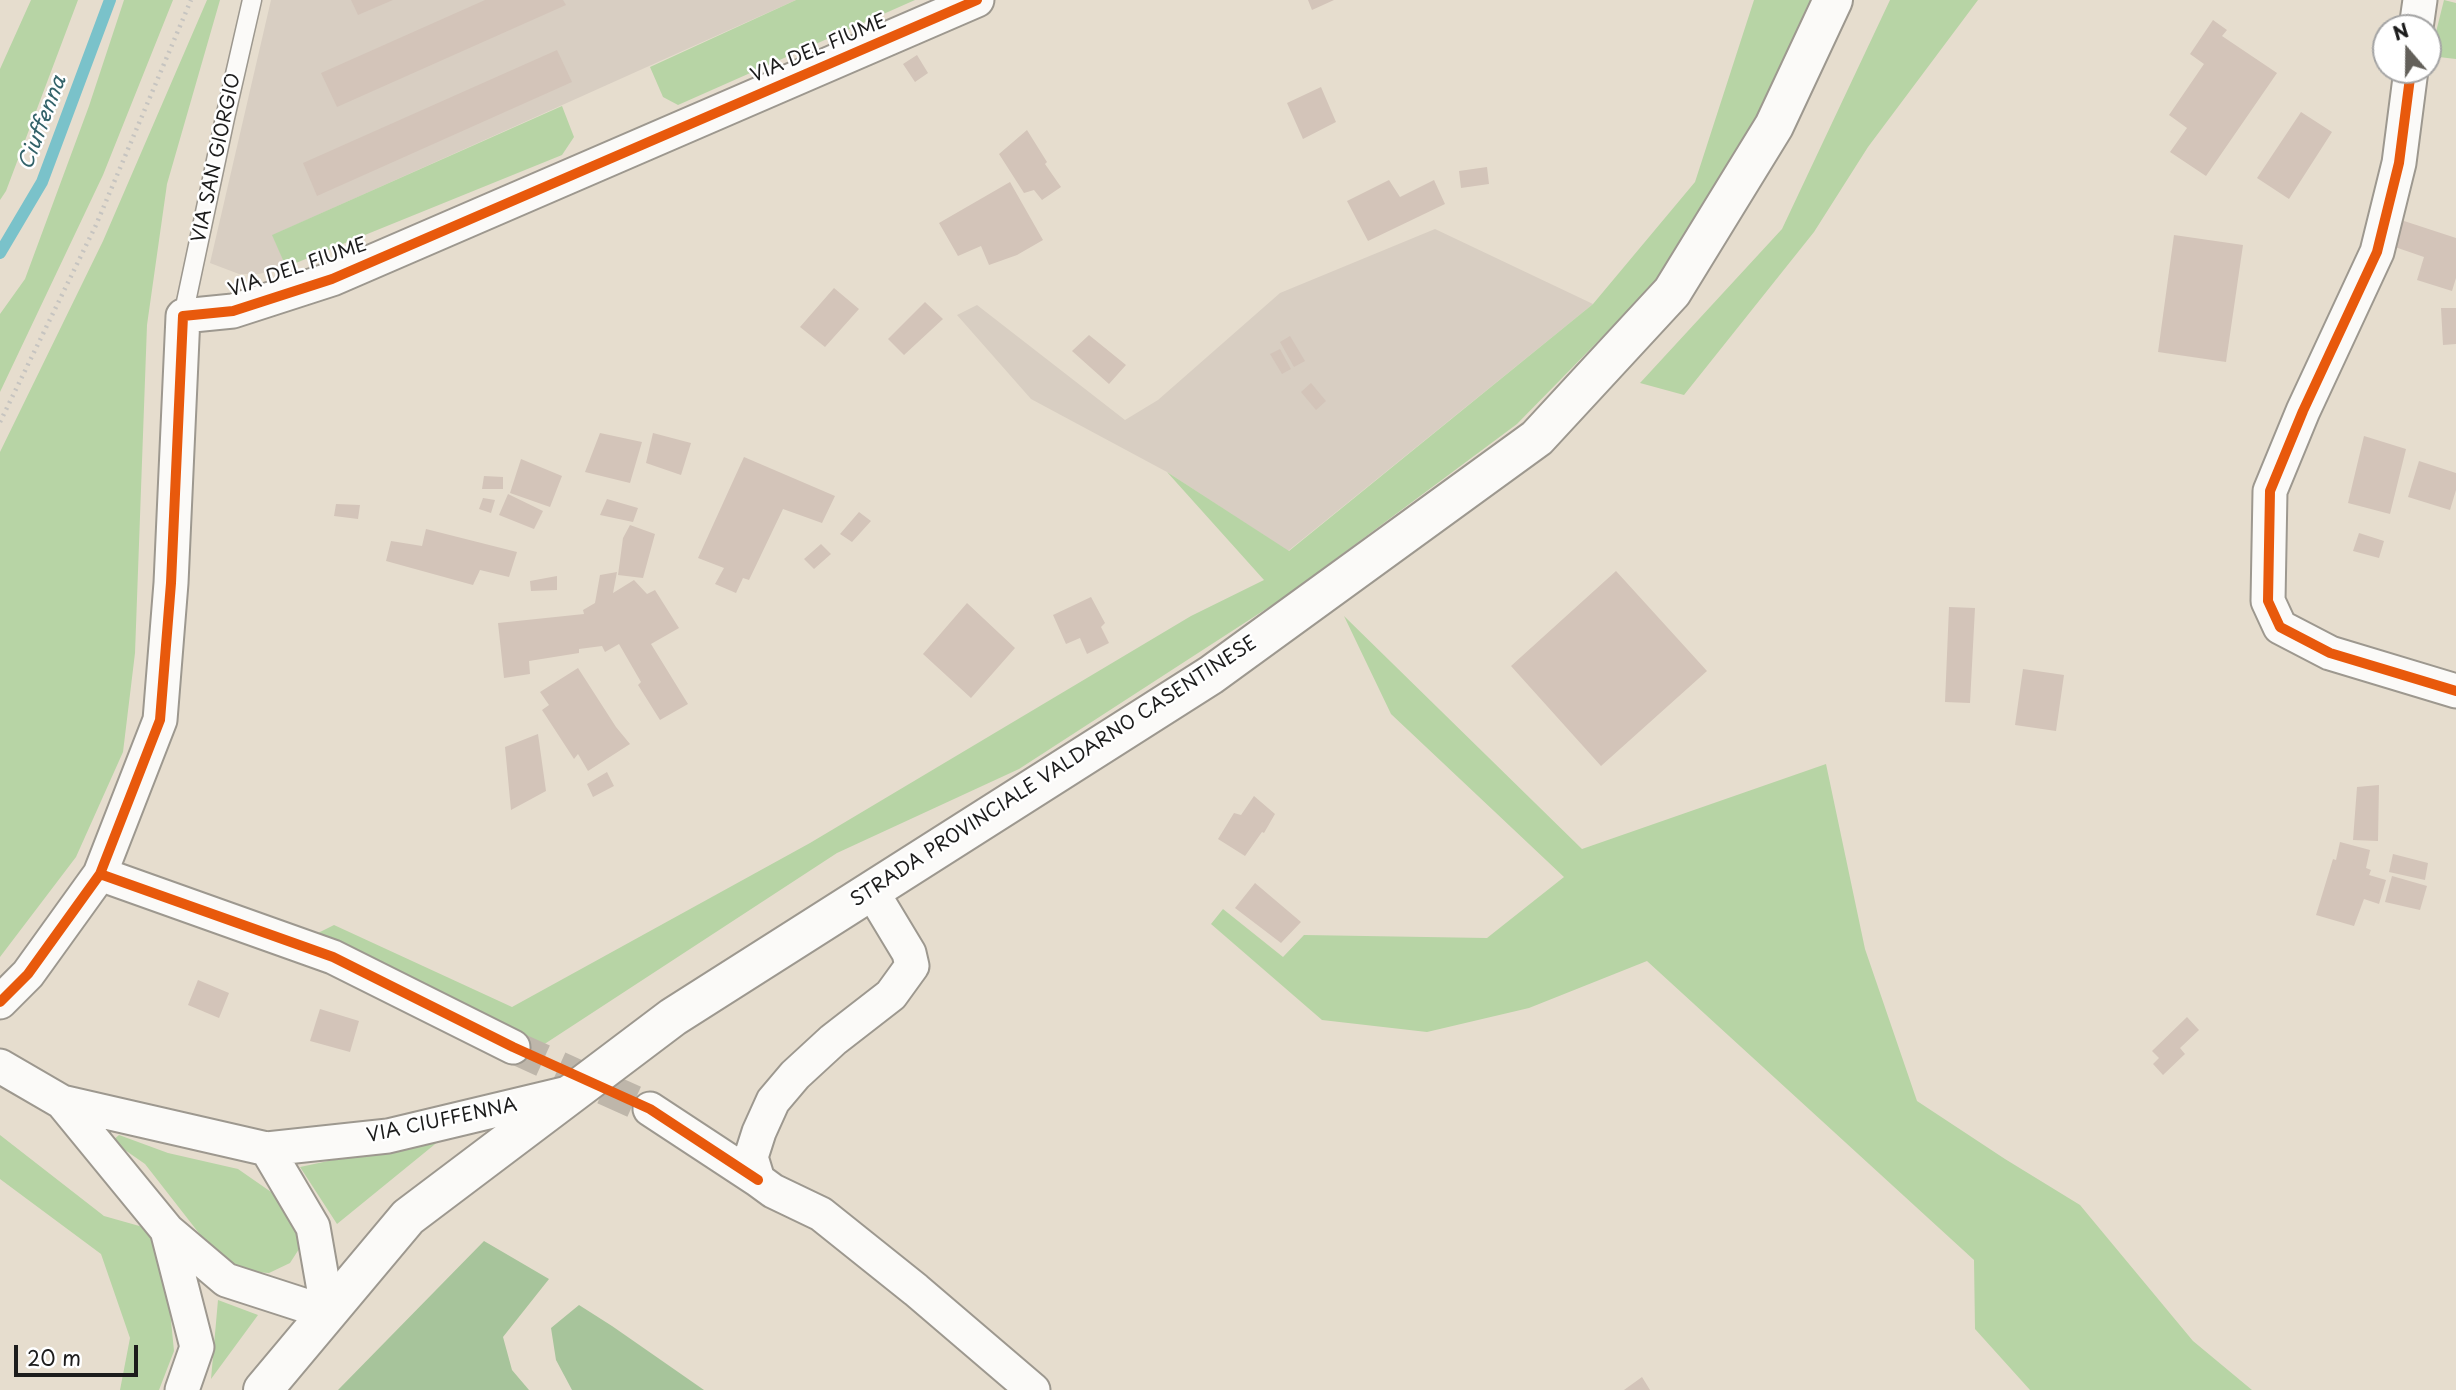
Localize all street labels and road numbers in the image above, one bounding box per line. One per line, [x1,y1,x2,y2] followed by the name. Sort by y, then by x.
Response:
[748,10,890,88] street label: VIA DEL FIUME
[188,71,246,245] street label: VIA SAN GIORGIO
[226,234,370,302] street label: VIA DEL FIUME
[847,632,1261,912] street label: STRADA PROVINCIALE VALDARNO CASENTINESE
[365,1094,519,1148] street label: VIA CIUFFENNA

